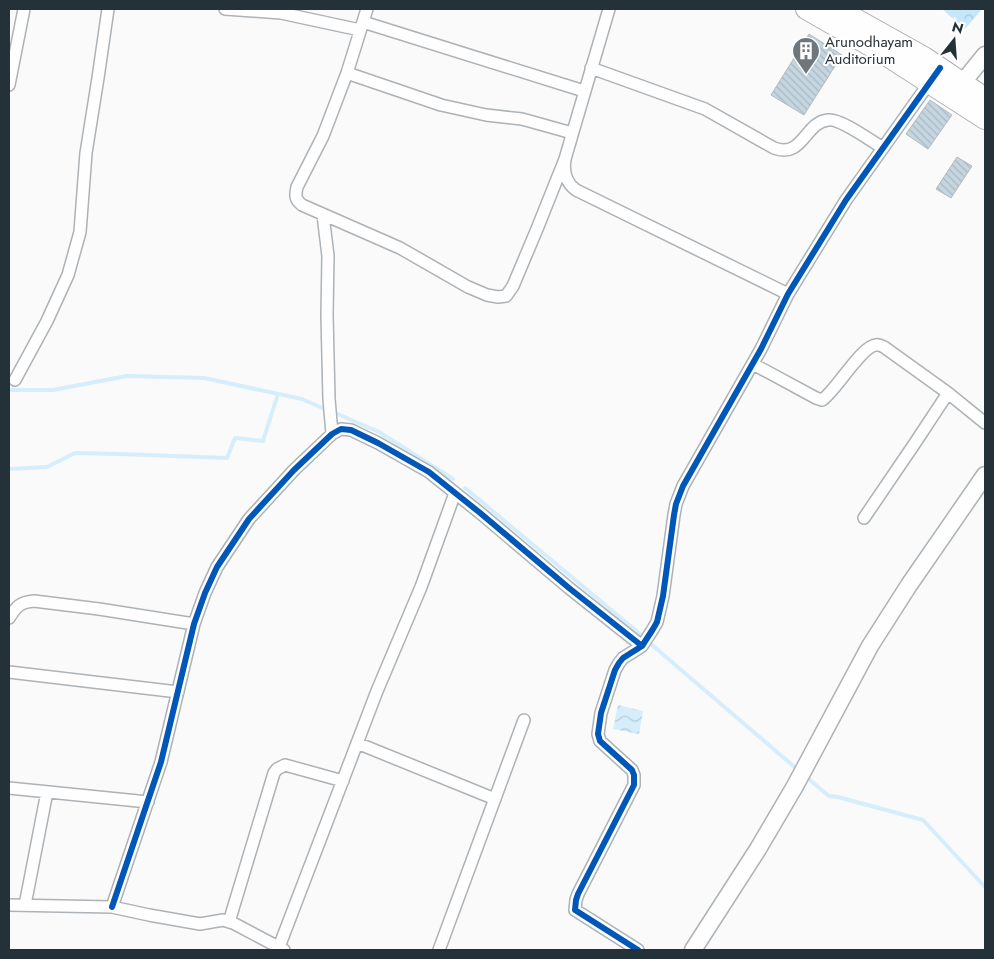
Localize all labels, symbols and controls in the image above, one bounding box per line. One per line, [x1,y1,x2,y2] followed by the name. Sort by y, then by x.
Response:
[929,15,979,65] north arrow
[950,16,966,39] text: N
[825,31,913,70] place label: Arunodhayam Auditorium
[791,36,821,75] building icon: Arunodhayam Auditorium

